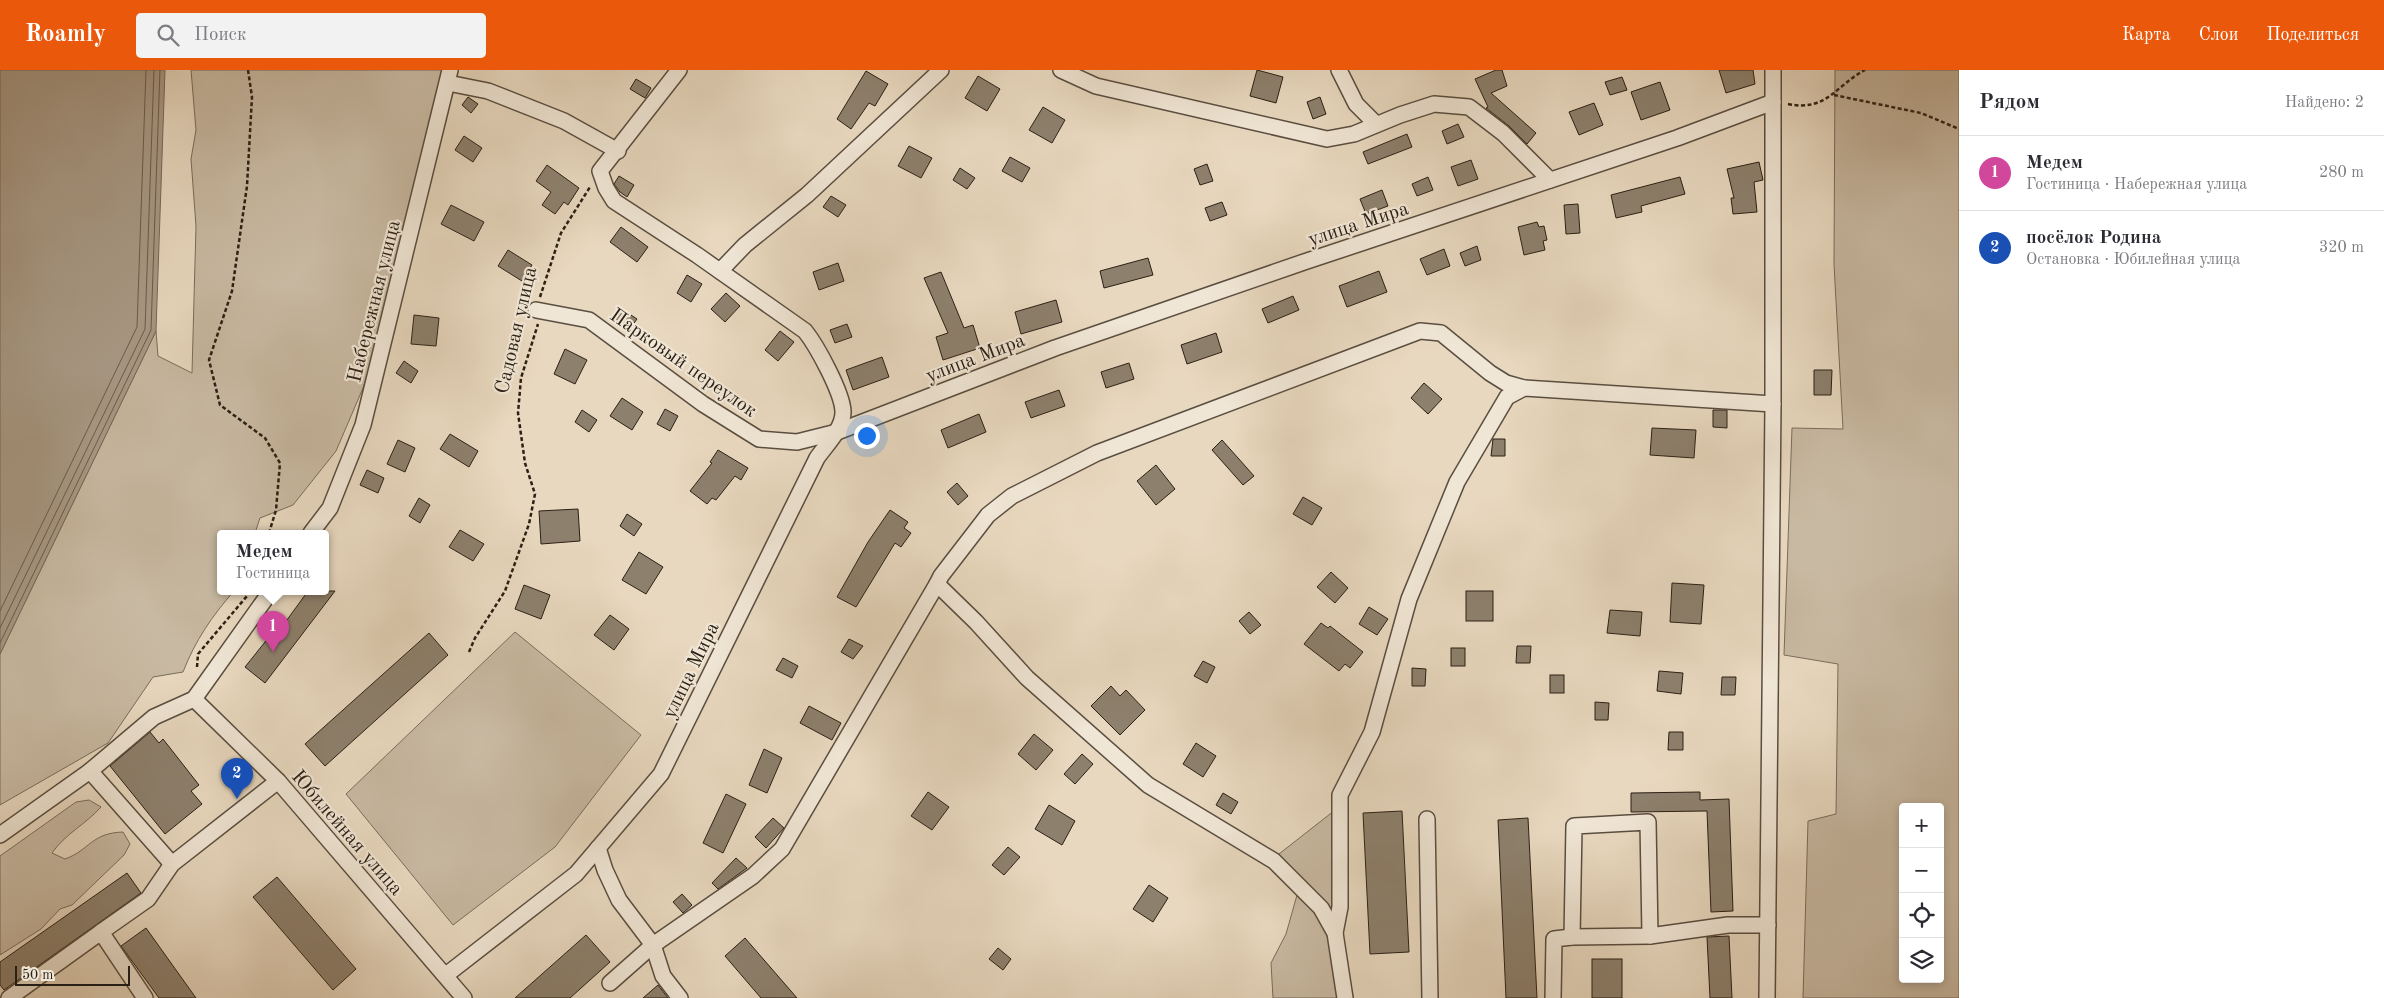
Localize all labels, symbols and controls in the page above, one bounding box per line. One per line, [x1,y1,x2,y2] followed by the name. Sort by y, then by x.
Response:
[136,13,486,58] search box
[154,21,182,49] icon: search
[25,23,106,47] text: Roamly
[194,26,246,45] text: Поиск
[2122,26,2171,44] text: Карта
[2199,26,2238,44] text: Слои
[2266,26,2359,44] text: Поделиться
[1979,92,2040,113] text: Рядом
[2285,95,2364,111] text: Найдено: 2
[2026,154,2083,173] text: Медем
[1990,165,2000,181] text: 1
[2319,165,2364,181] text: 280 m
[2026,177,2247,193] text: Гостиница · Набережная улица
[1306,199,1412,251] street label: улица Мира
[345,218,405,385] street label: Набережная улица
[2026,229,2161,248] text: посёлок Родина
[1990,240,2000,256] text: 2
[2319,240,2364,256] text: 320 m
[2026,252,2240,268] text: Остановка · Юбилейная улица
[493,265,541,396] street label: Садовая улица
[606,305,760,422] street label: Парковый переулок
[923,331,1028,387] street label: улица Мира
[854,423,880,449] your location
[217,530,329,595] popup
[236,543,293,562] text: Медем
[236,566,310,582] text: Гостиница
[257,611,289,652] pin: 1
[660,619,724,722] street label: улица Мира
[221,758,253,799] pin: 2
[287,767,406,900] street label: Юбилейная улица
[1899,803,1944,983] map controls
[1899,803,1944,848] button: +
[1899,848,1944,893] button: −
[1899,893,1944,938] button: locate
[1899,938,1944,983] button: layers
[15,963,130,986] scale bar
[22,968,53,982] text: 50 m

